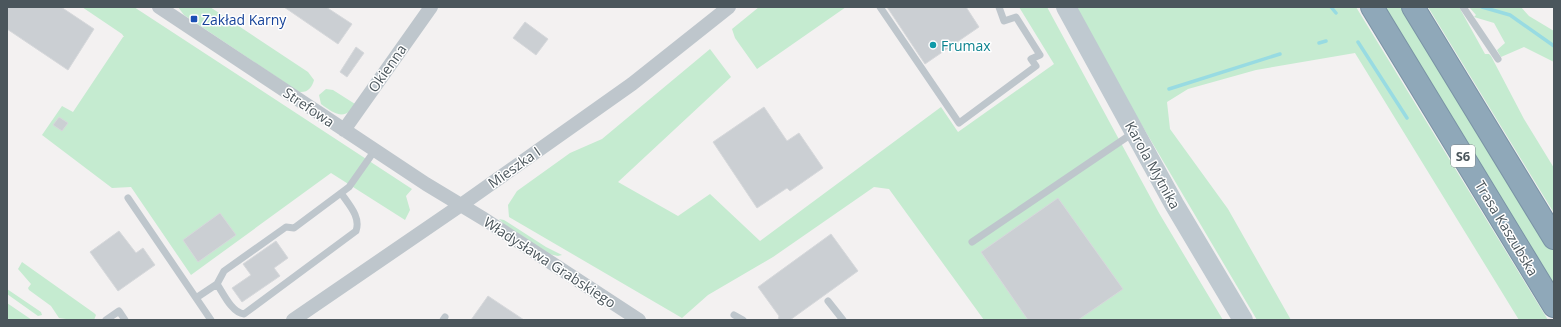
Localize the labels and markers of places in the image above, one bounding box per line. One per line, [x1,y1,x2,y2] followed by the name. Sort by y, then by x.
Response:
[202,10,287,29] place label: Zakład Karny
[189,14,199,24] marker: Zakład Karny
[941,36,991,55] place label: Frumax
[928,40,938,50] marker: Frumax

